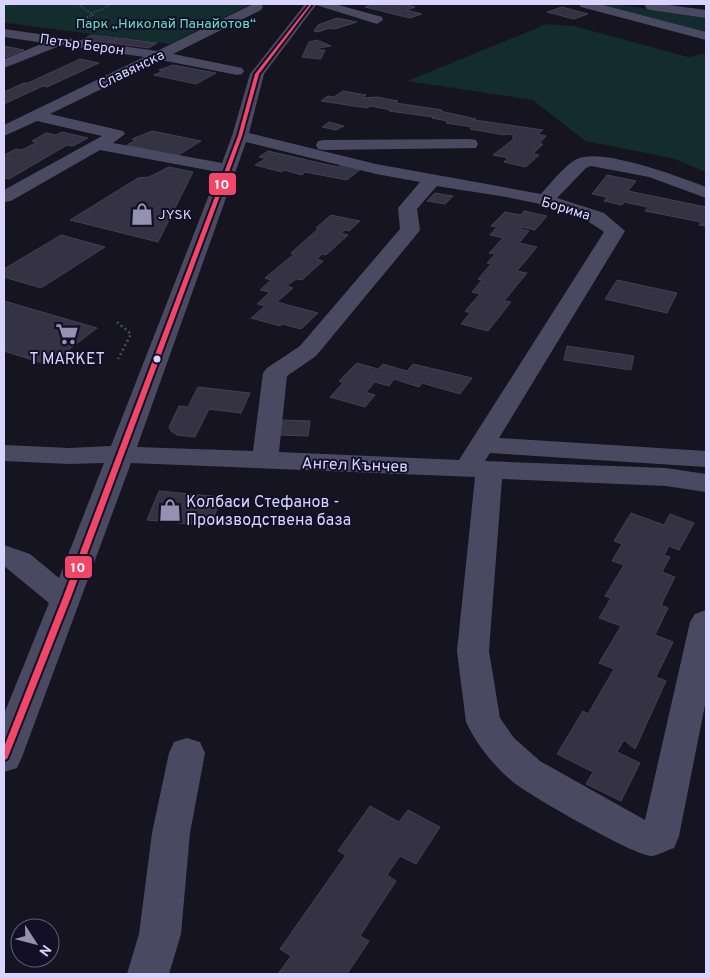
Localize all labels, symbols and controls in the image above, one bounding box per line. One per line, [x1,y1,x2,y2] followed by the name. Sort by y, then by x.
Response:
[76,16,256,33] park label: Парк „Николай Панайотов“
[39,31,125,60] street label: Петър Берон
[96,47,167,94] street label: Славянска
[208,172,237,196] line badge: 10
[215,177,229,194] text: 10
[539,194,592,225] street label: Борима
[129,201,155,227] shop icon: JYSK
[158,207,192,224] place label: JYSK
[54,321,80,347] supermarket icon: T MARKET
[29,350,105,370] place label: T MARKET
[152,354,162,364] unlabelled marker
[301,454,408,478] street label: Ангел Кънчев
[186,493,351,531] place label: Колбаси Стефанов - Производствена база
[157,497,183,523] shop icon: Колбаси Стефанов - Производствена база
[64,555,93,579] line badge: 10
[71,560,85,577] text: 10
[10,918,60,968] north arrow
[34,941,54,959] text: N

